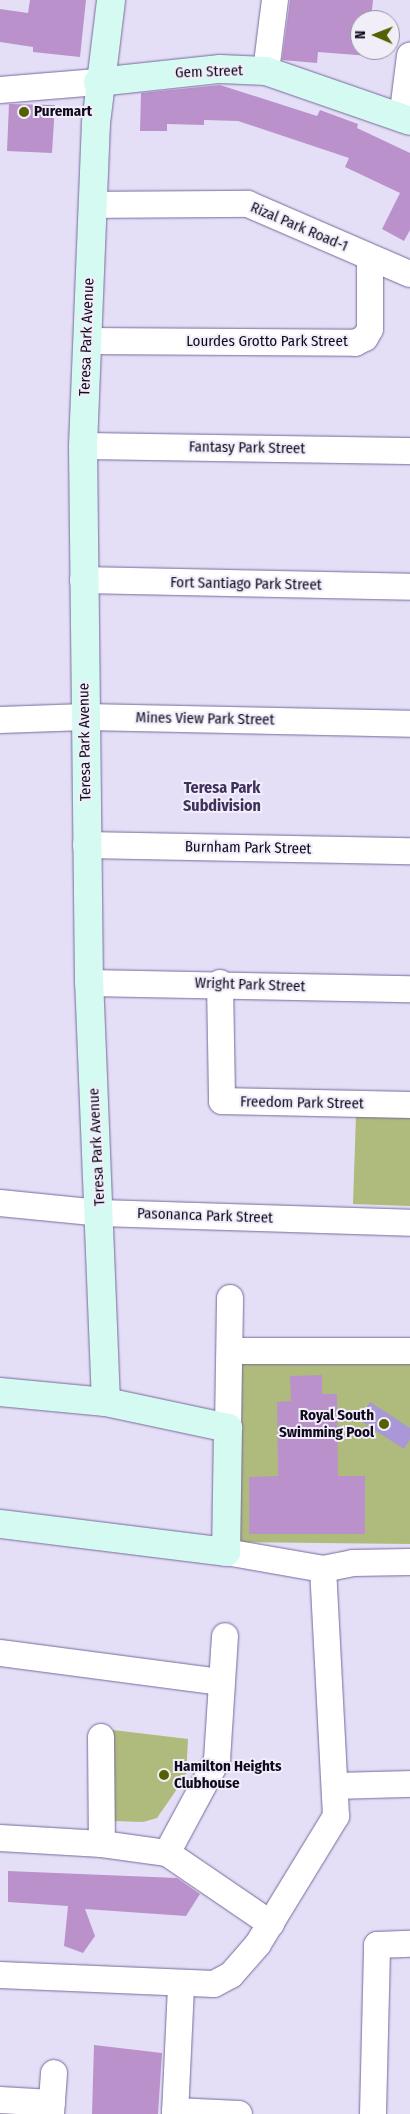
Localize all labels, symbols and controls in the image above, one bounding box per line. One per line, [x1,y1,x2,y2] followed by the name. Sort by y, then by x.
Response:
[350,10,400,60] north arrow
[352,30,369,39] text: N
[175,62,243,82] street label: Gem Street
[34,103,92,121] place label: Puremart
[18,106,30,118] marker: Puremart
[248,198,350,256] street label: Rizal Park Road-1
[76,278,98,396] street label: Teresa Park Avenue
[186,333,348,351] street label: Lourdes Grotto Park Street
[189,438,305,458] street label: Fantasy Park Street
[170,574,322,594] street label: Fort Santiago Park Street
[75,683,95,801] street label: Teresa Park Avenue
[135,709,275,729] street label: Mines View Park Street
[183,778,261,816] district label: Teresa Park Subdivision
[185,838,311,858] street label: Burnham Park Street
[194,974,306,996] street label: Wright Park Street
[85,1088,109,1206] street label: Teresa Park Avenue
[240,1093,364,1113] street label: Freedom Park Street
[137,1205,273,1227] street label: Pasonanca Park Street
[279,1406,374,1441] place label: Royal South Swimming Pool
[378,1418,390,1430] marker: Royal South Swimming Pool
[174,1757,282,1792] place label: Hamilton Heights Clubhouse
[158,1769,170,1781] marker: Hamilton Heights Clubhouse

